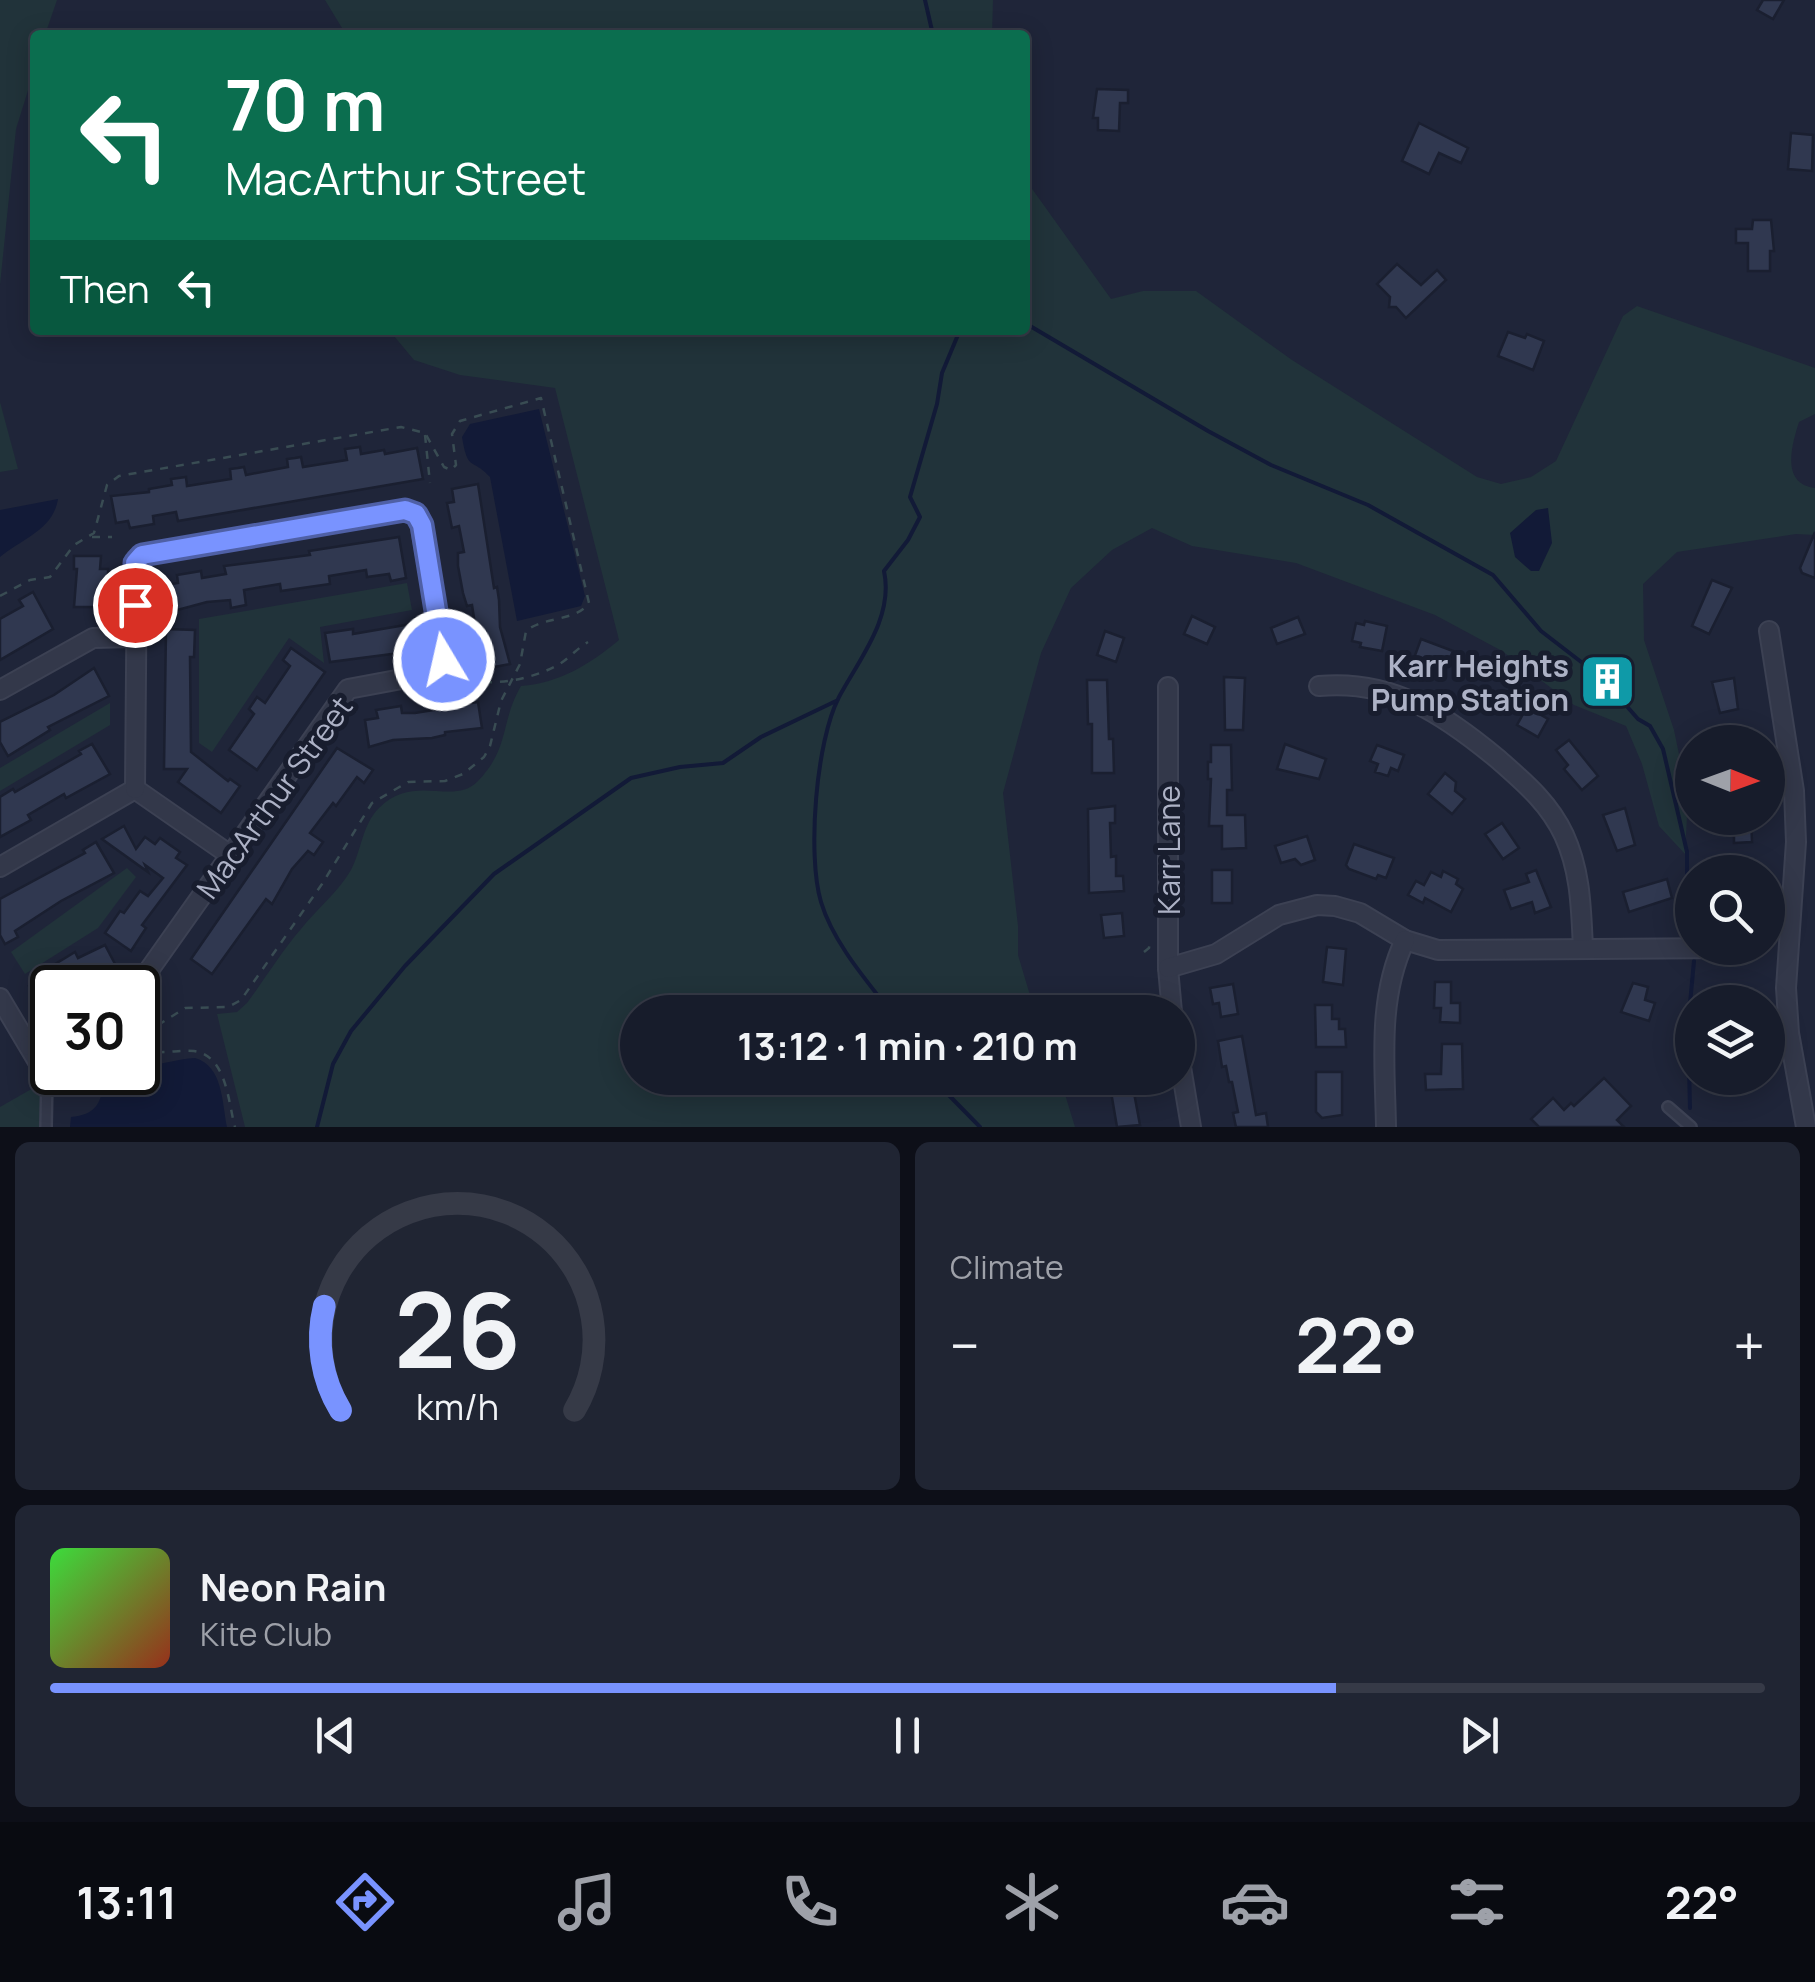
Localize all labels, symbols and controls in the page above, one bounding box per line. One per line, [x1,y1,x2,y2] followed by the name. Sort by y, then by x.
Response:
[225,56,385,152] text: 70 m
[60,70,190,200] icon: left
[225,147,586,209] text: MacArthur Street
[169,260,224,315] icon: left
[60,262,149,314] text: Then
[93,563,178,648] pin
[108,578,163,633] icon: arrive
[392,608,496,712] position arrow
[1371,645,1569,720] place label: Karr Heights Pump Station
[1578,652,1638,712] building icon: Karr Heights Pump Station
[187,688,361,906] street label: MacArthur Street
[1675,725,1785,835] north arrow
[1675,725,1785,1095] map controls
[1148,785,1189,915] street label: Karr Lane
[1675,855,1785,965] button: search
[30,965,160,1095] speed limit sign: 30
[1675,985,1785,1095] button: layers
[737,1019,1078,1071] text: 13:12 · 1 min · 210 m
[950,1245,1064,1289] text: Climate
[394,1257,521,1399] text: 26
[1295,1293,1418,1396] text: 22°
[950,1307,980,1383] text: −
[1733,1307,1765,1383] text: +
[416,1382,499,1431] text: km/h
[200,1560,386,1612] text: Neon Rain
[200,1612,332,1656] text: Kite Club
[308,1708,363,1763] icon: previous
[880,1708,935,1763] icon: pause
[1452,1708,1507,1763] icon: next
[330,1867,400,1937] icon: directions
[552,1867,622,1937] icon: music
[775,1867,845,1937] icon: phone
[997,1867,1067,1937] icon: climate
[1220,1867,1290,1937] icon: car
[1442,1867,1512,1937] icon: filters
[76,1871,177,1933] text: 13:11
[1665,1871,1739,1933] text: 22°

